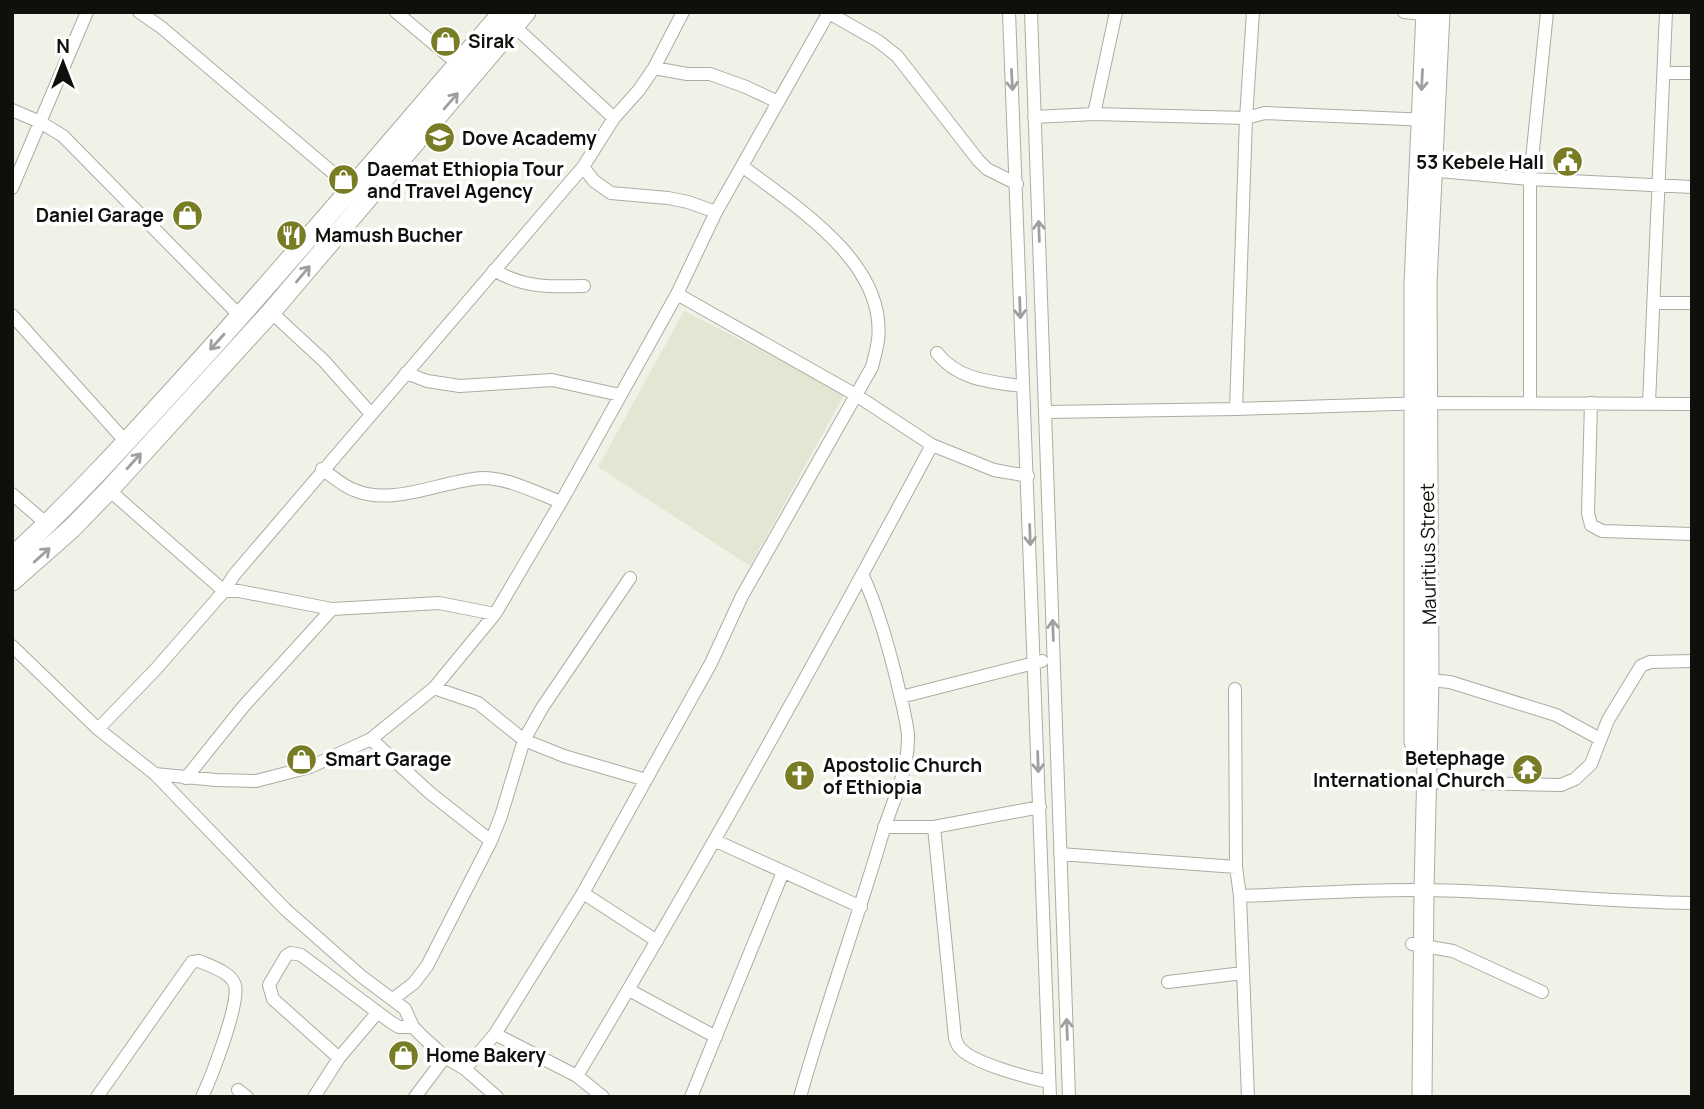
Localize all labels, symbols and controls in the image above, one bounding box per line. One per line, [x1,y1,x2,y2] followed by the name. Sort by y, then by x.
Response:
[428,24,462,58] shop icon: Sirak
[28,28,98,98] north arrow
[468,28,515,54] place label: Sirak
[56,33,70,59] text: N
[1006,69,1019,92] one-way arrow
[1416,69,1429,92] one-way arrow
[443,92,459,110] one-way arrow
[422,121,456,155] school or university icon: Dove Academy
[462,125,597,151] place label: Dove Academy
[1550,145,1584,179] public building icon: 53 Kebele Hall
[1416,149,1544,175] place label: 53 Kebele Hall
[367,156,564,204] place label: Daemat Ethiopia Tour and Travel Agency
[327,163,361,197] shop icon: Daemat Ethiopia Tour and Travel Agency
[170,198,204,232] shop icon: Daniel Garage
[36,202,164,228] place label: Daniel Garage
[275,218,309,252] restaurant icon: Mamush Bucher
[1033,220,1046,243] one-way arrow
[315,222,463,248] place label: Mamush Bucher
[295,266,311,284] one-way arrow
[1014,296,1027,319] one-way arrow
[210,332,226,350] one-way arrow
[126,453,142,471] one-way arrow
[1414,483,1442,625] street label: Mauritius Street
[1023,523,1036,546] one-way arrow
[33,547,51,563] one-way arrow
[1046,619,1060,642] one-way arrow
[285,742,319,776] shop icon: Smart Garage
[1313,745,1505,793] place label: Betephage International Church
[325,746,451,772] place label: Smart Garage
[1032,751,1045,774] one-way arrow
[823,752,982,800] place label: Apostolic Church of Ethiopia
[1511,752,1545,786] temple icon: Betephage International Church
[783,759,817,793] church icon: Apostolic Church of Ethiopia
[1060,1017,1073,1040] one-way arrow
[386,1038,420,1072] shop icon: Home Bakery
[426,1042,546,1068] place label: Home Bakery

